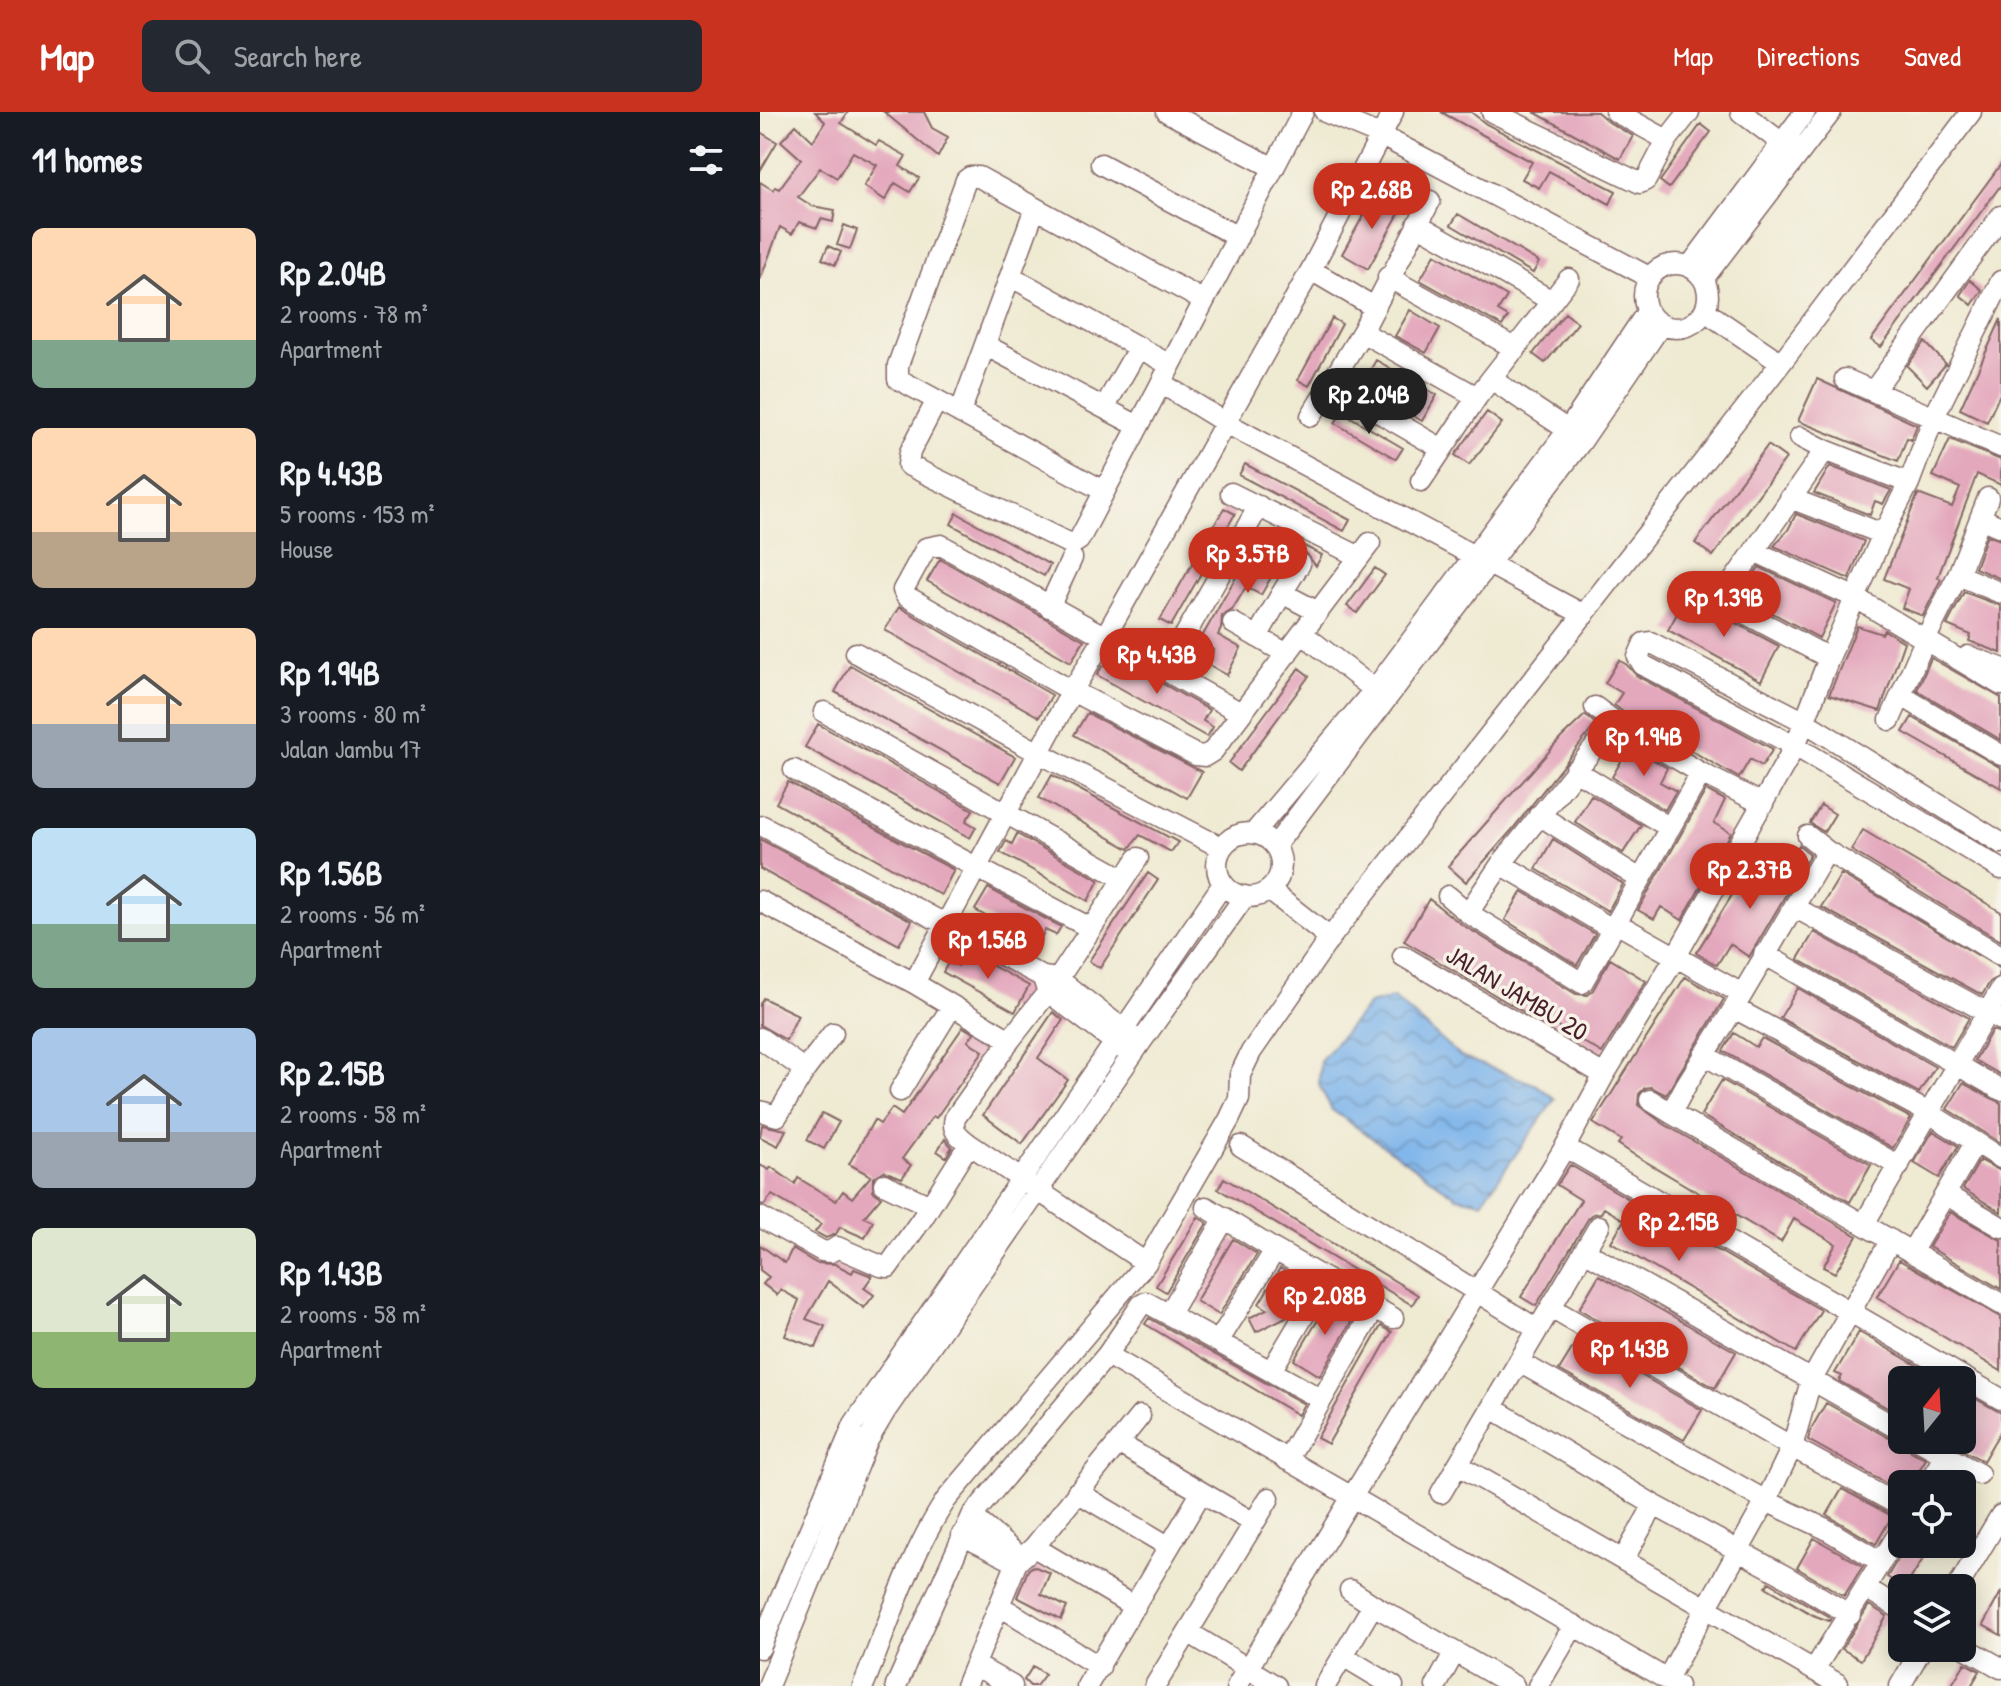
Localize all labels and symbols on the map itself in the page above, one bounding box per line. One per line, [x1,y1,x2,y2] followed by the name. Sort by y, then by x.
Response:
[1289,163,1455,231] pin: Rp 2.68B
[1286,368,1452,436] pin: Rp 2.04B
[1165,527,1331,595] pin: Rp 3.57B
[1641,571,1807,639] pin: Rp 1.39B
[1074,628,1240,696] pin: Rp 4.43B
[1561,710,1727,778] pin: Rp 1.94B
[1667,843,1833,911] pin: Rp 2.37B
[905,913,1071,981] pin: Rp 1.56B
[1440,936,1595,1049] street label: JALAN JAMBU 20
[1596,1195,1762,1263] pin: Rp 2.15B
[1242,1269,1408,1337] pin: Rp 2.08B
[1547,1322,1713,1390] pin: Rp 1.43B
[1888,1366,1976,1454] north arrow

